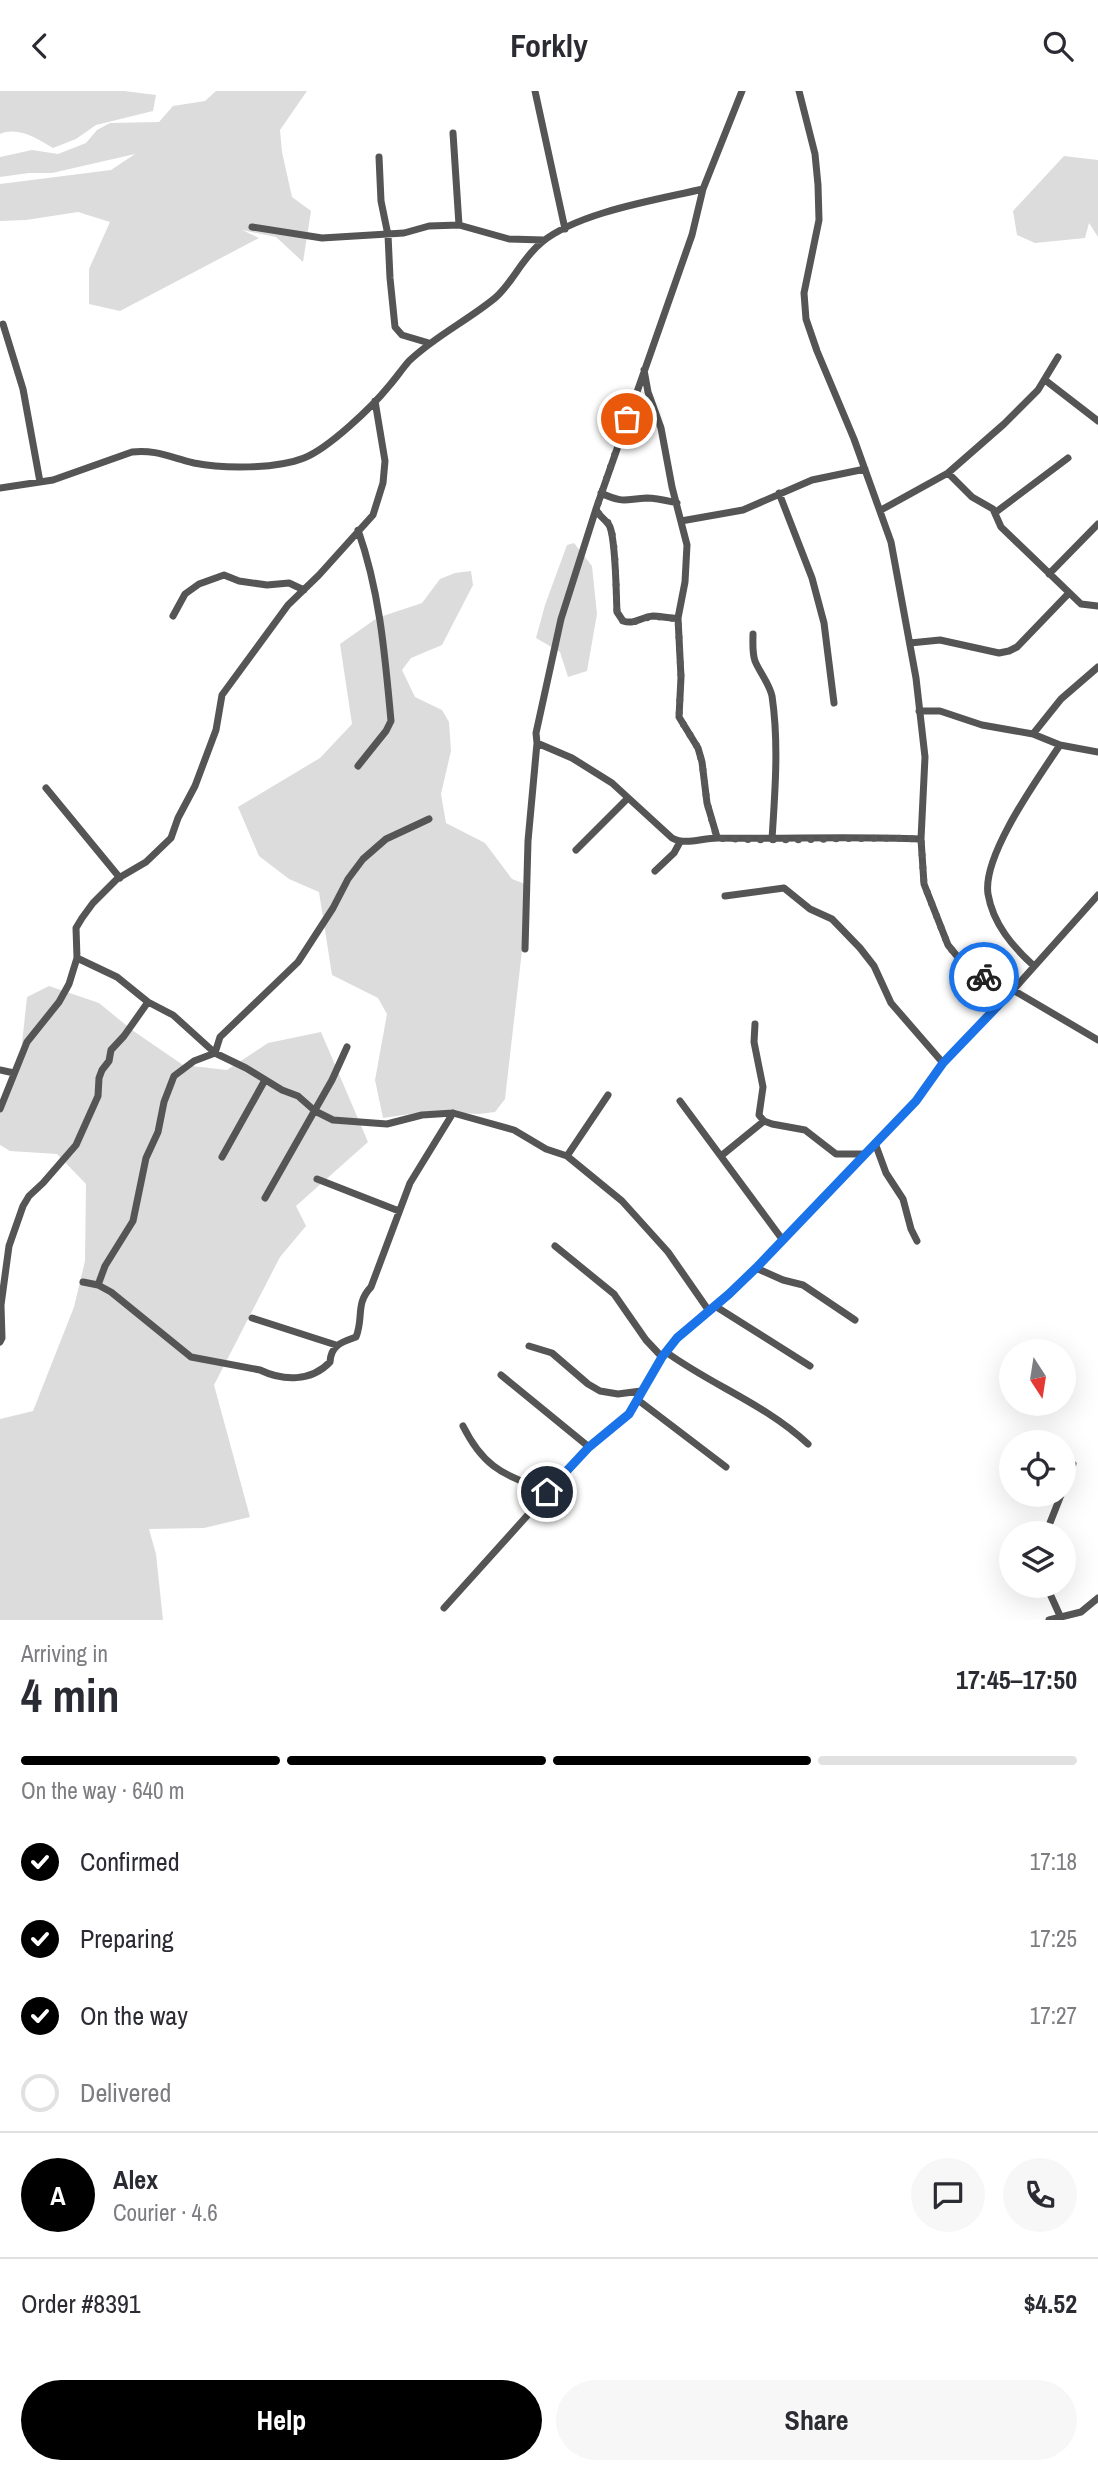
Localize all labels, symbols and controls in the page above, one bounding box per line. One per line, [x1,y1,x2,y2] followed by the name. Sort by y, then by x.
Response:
[510,24,588,67] text: Forkly
[21,27,59,65] icon: back
[1039,27,1077,65] icon: search
[597,389,657,449] pin
[608,400,646,438] icon: bag
[949,942,1019,1012] courier
[965,958,1003,996] icon: bike
[999,1339,1076,1416] north arrow
[999,1339,1076,1598] map controls
[999,1430,1076,1507] button: locate
[517,1462,577,1522] pin
[528,1473,566,1511] icon: home
[999,1521,1076,1598] button: layers
[21,1638,108,1669] text: Arriving in
[956,1662,1077,1697] text: 17:45–17:50
[21,1664,120,1726] text: 4 min
[21,1775,185,1806] text: On the way · 640 m
[21,1843,59,1881] icon: check
[80,1844,180,1879] text: Confirmed
[1030,1846,1077,1877] text: 17:18
[21,1920,59,1958] icon: check
[80,1921,174,1956] text: Preparing
[1030,1923,1077,1954] text: 17:25
[21,1997,59,2035] icon: check
[80,1998,188,2033] text: On the way
[1030,2000,1077,2031] text: 17:27
[80,2075,171,2110] text: Delivered
[911,2158,985,2232] button: chat
[1003,2158,1077,2232] button: phone
[113,2162,158,2197] text: Alex
[50,2178,66,2213] text: A
[113,2197,218,2228] text: Courier · 4.6
[21,2286,141,2321] text: Order #8391
[1024,2286,1077,2321] text: $4.52
[21,2380,542,2460] button: Help
[556,2380,1077,2460] button: Share

